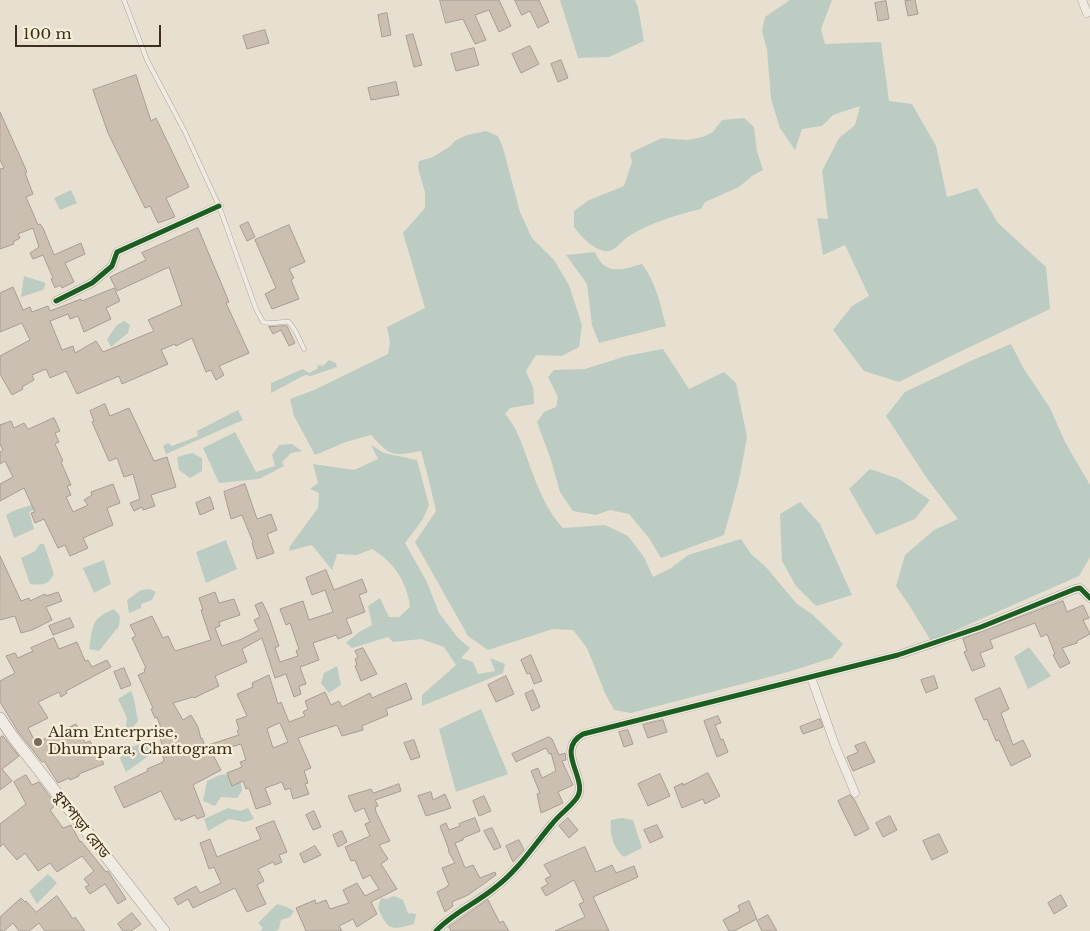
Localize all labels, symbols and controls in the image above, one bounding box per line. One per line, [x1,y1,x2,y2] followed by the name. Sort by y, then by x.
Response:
[18,15,164,47] scale bar
[23,24,72,43] text: 100 m
[48,724,232,759] place label: Alam Enterprise, Dhumpara, Chattogram
[32,736,44,748] marker: Alam Enterprise, Dhumpara, Chattogram
[49,788,113,862] street label: ধুমপাড়া রোড

